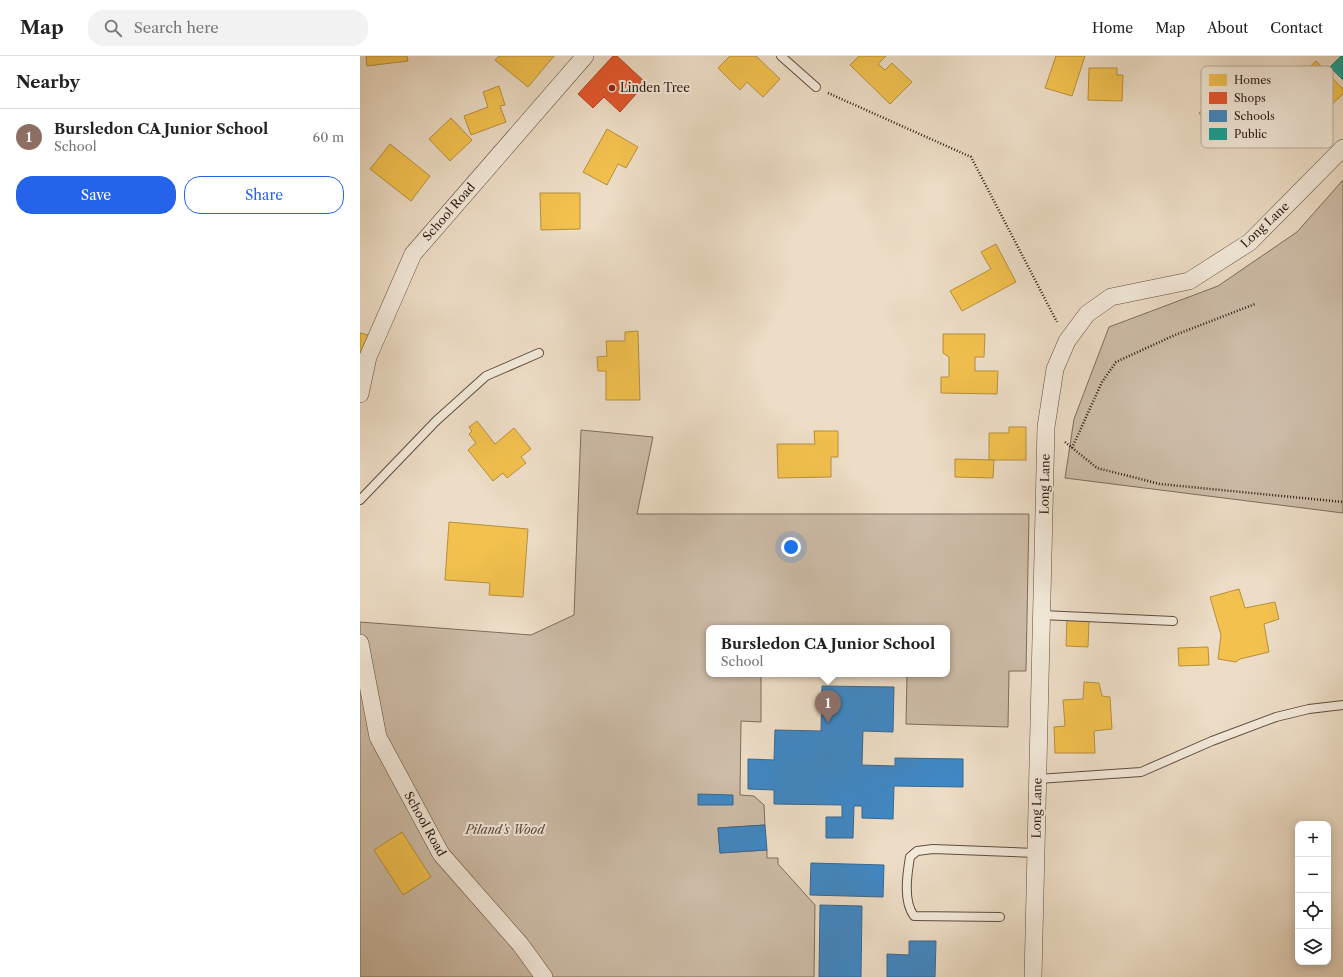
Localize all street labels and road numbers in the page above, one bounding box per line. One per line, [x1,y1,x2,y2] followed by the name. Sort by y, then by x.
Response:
[419,179,478,244] street label: School Road
[1237,198,1292,251] street label: Long Lane
[1036,453,1053,514] street label: Long Lane
[1028,777,1045,838] street label: Long Lane
[401,789,450,860] street label: School Road

